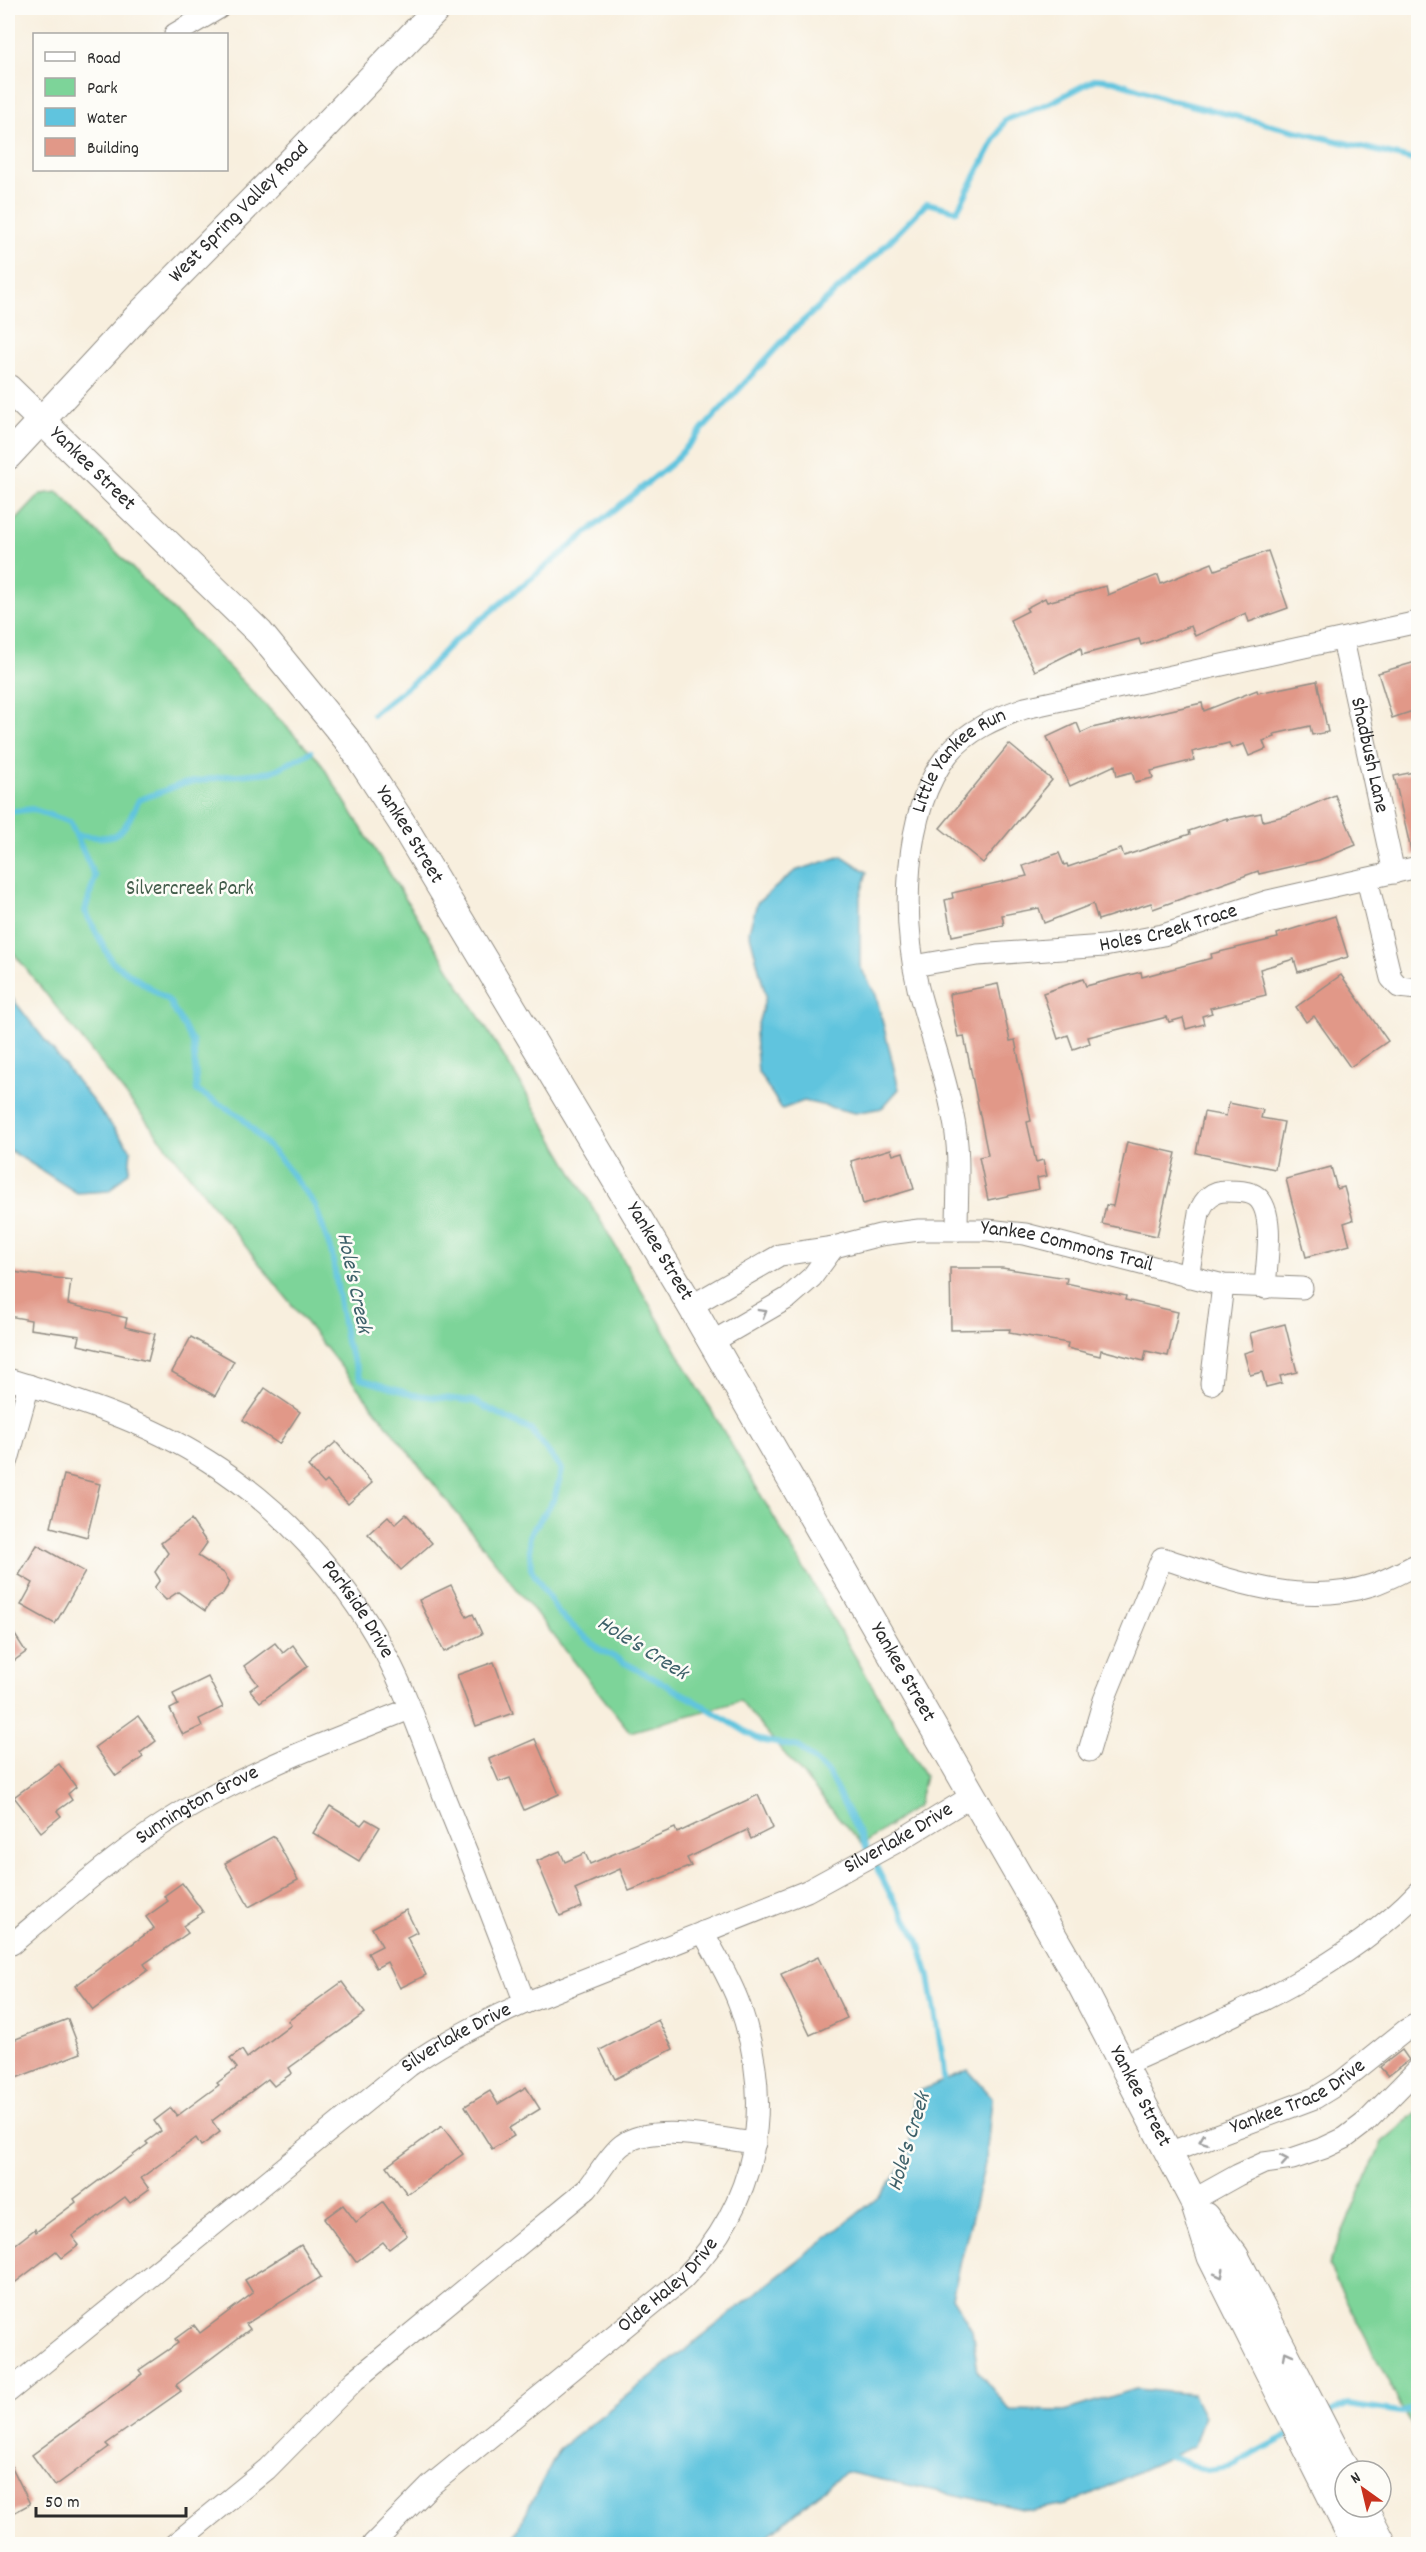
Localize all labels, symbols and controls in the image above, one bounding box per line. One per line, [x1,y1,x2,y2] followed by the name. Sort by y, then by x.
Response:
[33,33,228,171] legend
[87,47,121,72] text: Road
[87,77,118,102] text: Park
[87,107,127,132] text: Water
[163,135,317,291] street label: West Spring Valley Road
[87,137,139,162] text: Building
[42,420,142,519] street label: Yankee Street
[1341,695,1395,816] street label: Shadbush Lane
[905,701,1011,817] street label: Little Yankee Run
[367,780,451,890] street label: Yankee Street
[126,875,254,905] park label: Silvercreek Park
[1097,897,1242,962] street label: Holes Creek Trace
[618,1197,700,1307] street label: Yankee Street
[981,1215,1156,1281] street label: Yankee Commons Trail
[327,1230,379,1338] water label: Hole's Creek
[756,1309,767,1321] one-way arrow
[313,1554,401,1664] street label: Parkside Drive
[591,1609,695,1690] water label: Hole's Creek
[861,1618,943,1728] street label: Yankee Street
[130,1759,264,1853] street label: Sunnington Grove
[839,1796,959,1883] street label: Silverlake Drive
[395,1996,517,2081] street label: Silverlake Drive
[1101,2041,1178,2153] street label: Yankee Street
[1226,2052,1373,2143] street label: Yankee Trace Drive
[880,2087,940,2195] water label: Hole's Creek
[1198,2132,1209,2145] one-way arrow
[1279,2154,1289,2167] one-way arrow
[612,2232,727,2341] street label: Olde Haley Drive
[1213,2268,1224,2279] one-way arrow
[1283,2351,1294,2361] one-way arrow
[1333,2459,1393,2519] north arrow
[1346,2467,1366,2490] text: N
[36,2480,186,2518] scale bar
[45,2491,80,2516] text: 50 m

